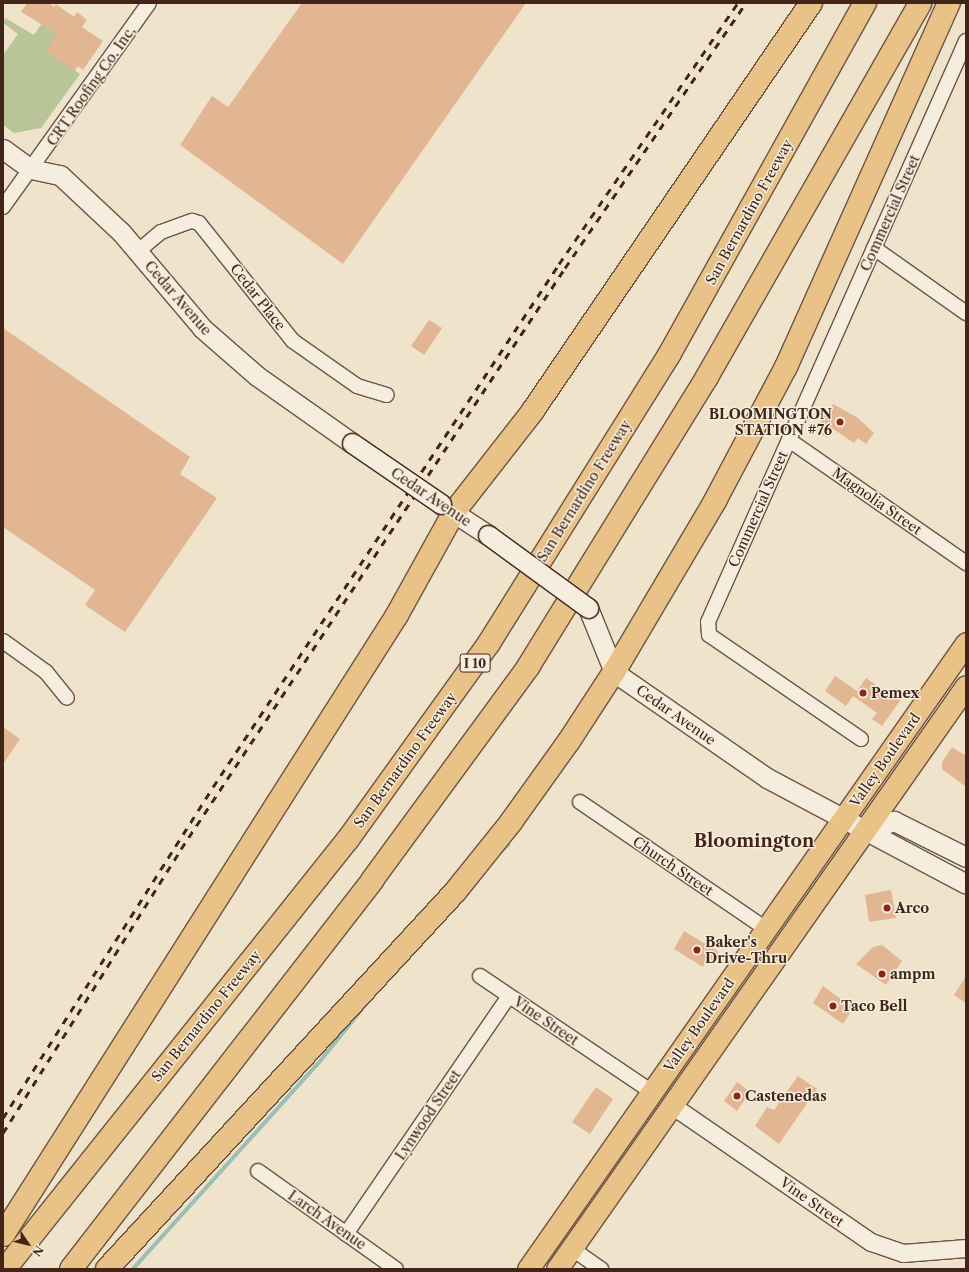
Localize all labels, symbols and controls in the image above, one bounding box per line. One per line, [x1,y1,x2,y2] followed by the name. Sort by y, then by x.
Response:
[43,23,139,149] street label: CRT Roofing Co. Inc,
[702,136,796,288] street label: San Bernardino Freeway
[857,152,923,274] street label: Commercial Street
[141,257,215,339] street label: Cedar Avenue
[227,260,289,334] street label: Cedar Place
[709,406,832,438] place label: BLOOMINGTON STATION #76
[534,417,634,565] street label: San Bernardino Freeway
[835,417,845,427] marker: BLOOMINGTON STATION #76
[725,448,791,570] street label: Commercial Street
[387,464,475,530] street label: Cedar Avenue
[829,464,925,538] street label: Magnolia Street
[459,652,491,674] road number: I 10
[633,681,719,749] street label: Cedar Avenue
[871,685,919,701] place label: Pemex
[858,688,868,698] marker: Pemex
[350,689,460,831] street label: San Bernardino Freeway
[846,710,924,810] street label: Valley Boulevard
[694,830,814,852] district label: Bloomington
[630,833,716,899] street label: Church Street
[895,900,929,916] place label: Arco
[882,903,892,913] marker: Arco
[705,934,787,966] place label: Baker's Drive-Thru
[692,945,702,955] marker: Baker's Drive-Thru
[148,947,264,1085] street label: San Bernardino Freeway
[890,966,935,982] place label: ampm
[877,969,887,979] marker: ampm
[660,975,738,1075] street label: Valley Boulevard
[510,993,582,1049] street label: Vine Street
[841,998,908,1014] place label: Taco Bell
[828,1001,838,1011] marker: Taco Bell
[392,1067,464,1163] street label: Lynwood Street
[745,1088,827,1104] place label: Castenedas
[732,1091,742,1101] marker: Castenedas
[777,1174,847,1230] street label: Vine Street
[285,1187,369,1253] street label: Larch Avenue
[8,1224,48,1264] north arrow
[29,1243,46,1259] text: N

